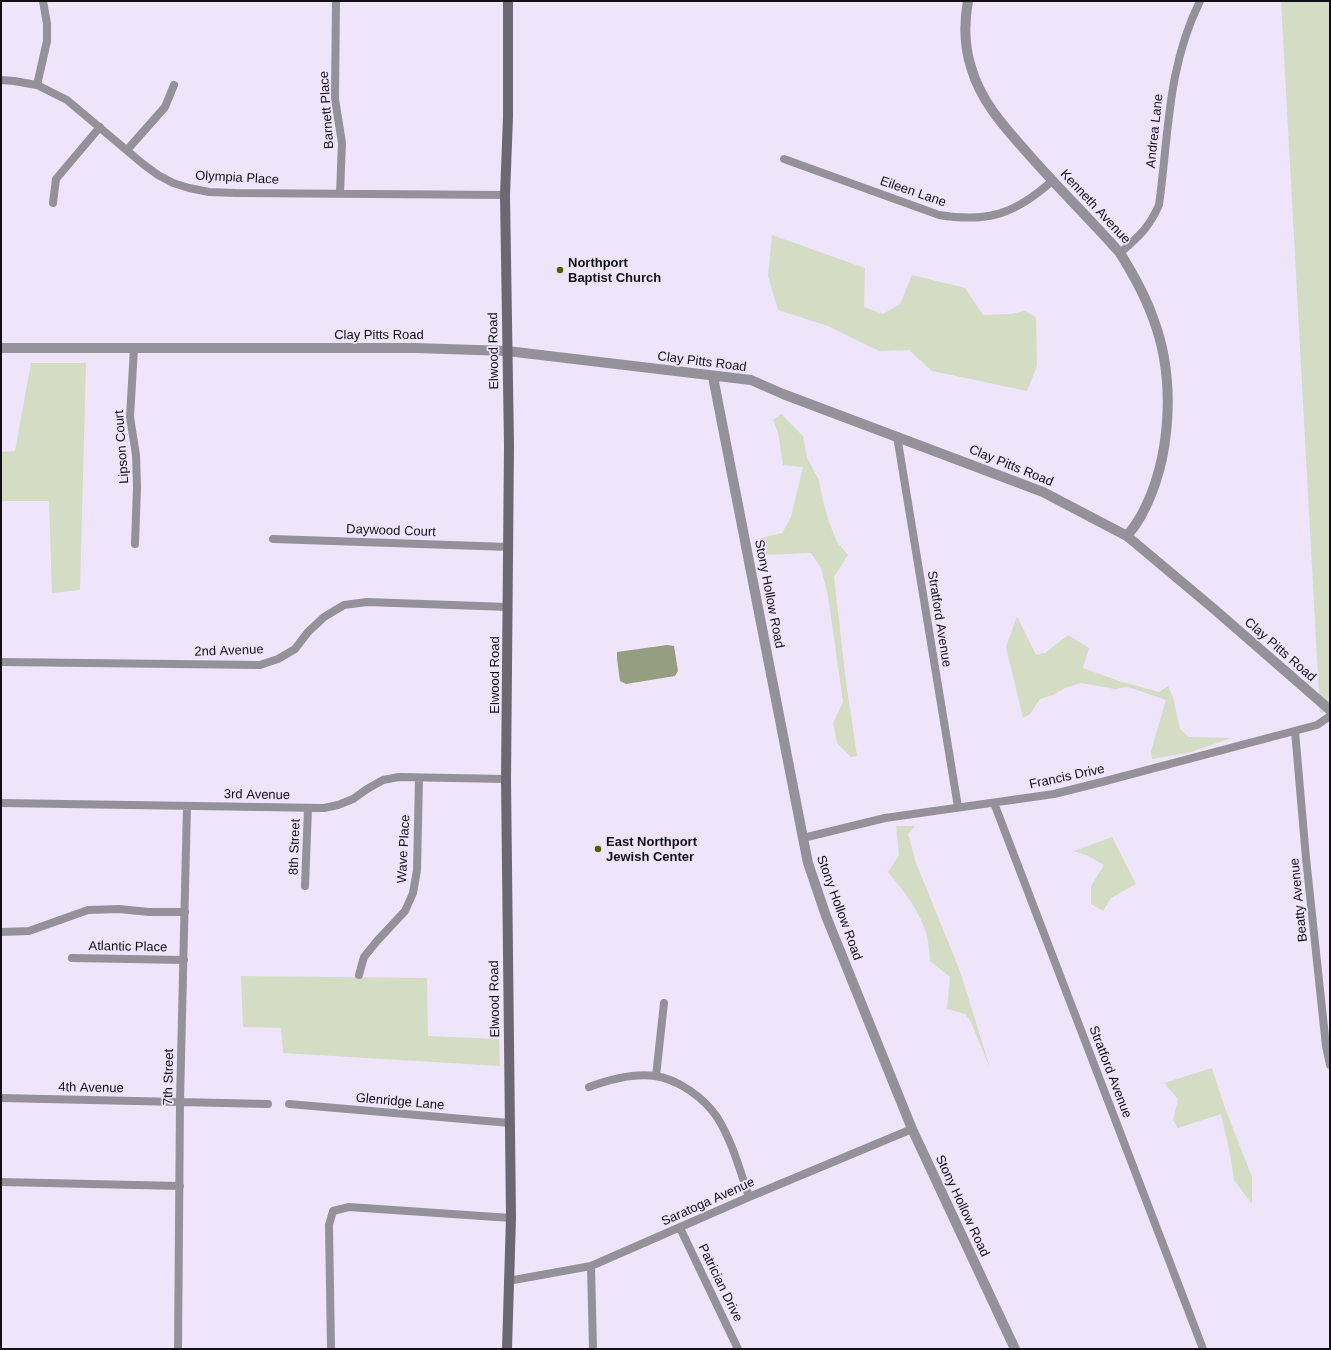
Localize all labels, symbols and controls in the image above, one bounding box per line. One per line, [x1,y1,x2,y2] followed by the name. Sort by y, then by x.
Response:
[316,71,338,149] street label: Barnett Place
[1143,93,1167,169] street label: Andrea Lane
[1057,167,1133,247] street label: Kenneth Avenue
[195,168,279,188] street label: Olympia Place
[878,173,948,211] street label: Eileen Lane
[568,255,661,286] place label: Northport Baptist Church
[555,265,565,275] marker: Northport Baptist Church
[486,312,502,390] street label: Elwood Road
[334,327,424,343] street label: Clay Pitts Road
[657,349,747,375] street label: Clay Pitts Road
[112,410,132,484] street label: Lipson Court
[967,442,1055,490] street label: Clay Pitts Road
[346,522,436,540] street label: Daywood Court
[751,538,787,650] street label: Stony Hollow Road
[924,570,954,668] street label: Stratford Avenue
[1241,615,1319,685] street label: Clay Pitts Road
[487,636,503,714] street label: Elwood Road
[194,642,264,660] street label: 2nd Avenue
[1028,761,1106,793] street label: Francis Drive
[224,787,290,803] street label: 3rd Avenue
[394,814,414,884] street label: Wave Place
[286,819,304,875] street label: 8th Street
[606,834,697,865] place label: East Northport Jewish Center
[593,844,603,854] marker: East Northport Jewish Center
[813,853,865,963] street label: Stony Hollow Road
[1287,857,1311,943] street label: Beatty Avenue
[88,939,168,955] street label: Atlantic Place
[487,960,503,1038] street label: Elwood Road
[1085,1024,1135,1120] street label: Stratford Avenue
[161,1049,177,1105] street label: 7th Street
[58,1080,124,1096] street label: 4th Avenue
[355,1090,445,1114] street label: Glenridge Lane
[932,1153,992,1259] street label: Stony Hollow Road
[659,1174,757,1230] street label: Saratoga Avenue
[694,1242,746,1324] street label: Patrician Drive

